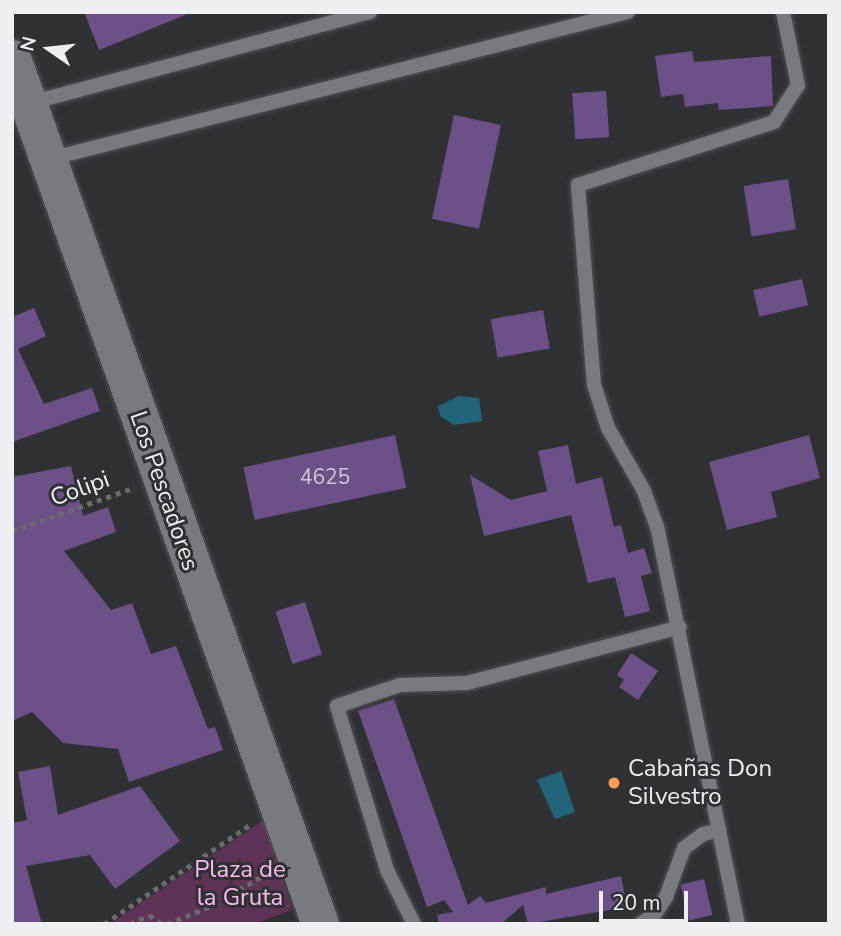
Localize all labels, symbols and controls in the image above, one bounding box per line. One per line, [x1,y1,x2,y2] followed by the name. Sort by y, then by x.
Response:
[14,14,84,84] north arrow
[14,34,43,54] text: N
[123,407,205,575] street label: Los Pescadores
[300,464,350,490] house number: 4625
[46,465,114,513] street label: Colipi
[628,755,772,811] place label: Cabañas Don Silvestro
[606,775,622,791] marker: Cabañas Don Silvestro
[194,856,286,912] park label: Plaza de la Gruta
[603,876,692,920] scale bar
[612,889,661,917] text: 20 m

